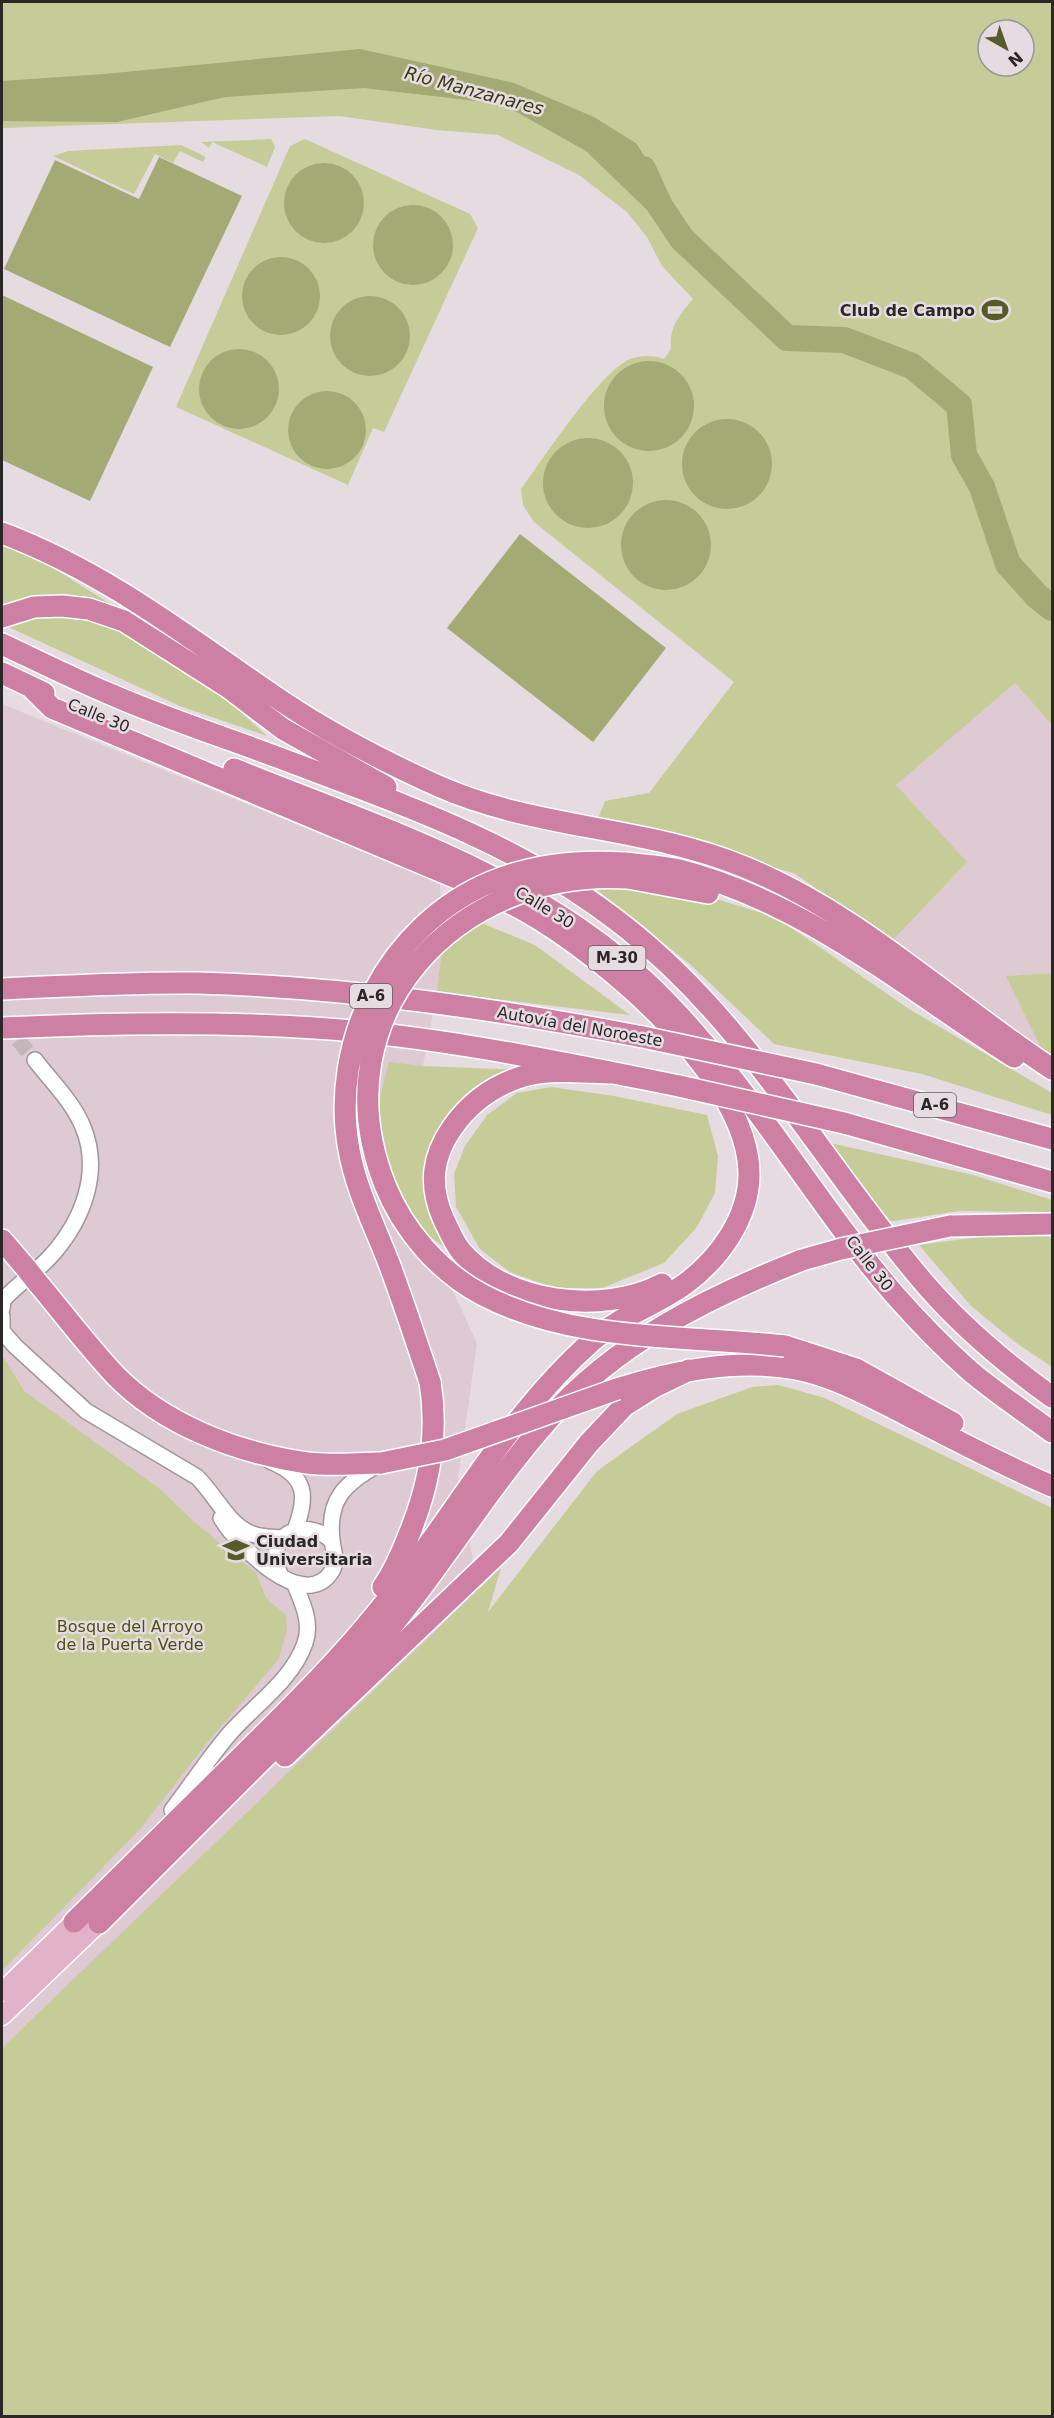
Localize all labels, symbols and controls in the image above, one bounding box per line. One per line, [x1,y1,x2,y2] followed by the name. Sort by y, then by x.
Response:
[976,18,1036,78] north arrow
[1004,48,1027,71] text: N
[402,62,546,119] water label: Río Manzanares
[980,295,1010,325] sports icon: Club de Campo
[840,301,975,320] place label: Club de Campo
[65,694,133,736] street label: Calle 30
[512,883,578,932] street label: Calle 30
[588,946,646,970] road number: M-30
[350,984,392,1008] road number: A-6
[496,1003,664,1050] street label: Autovía del Noroeste
[914,1093,956,1117] road number: A-6
[842,1232,897,1295] street label: Calle 30
[256,1532,373,1569] place label: Ciudad Universitaria
[221,1535,251,1565] school or university icon: Ciudad Universitaria
[56,1617,204,1654] park label: Bosque del Arroyo de la Puerta Verde

